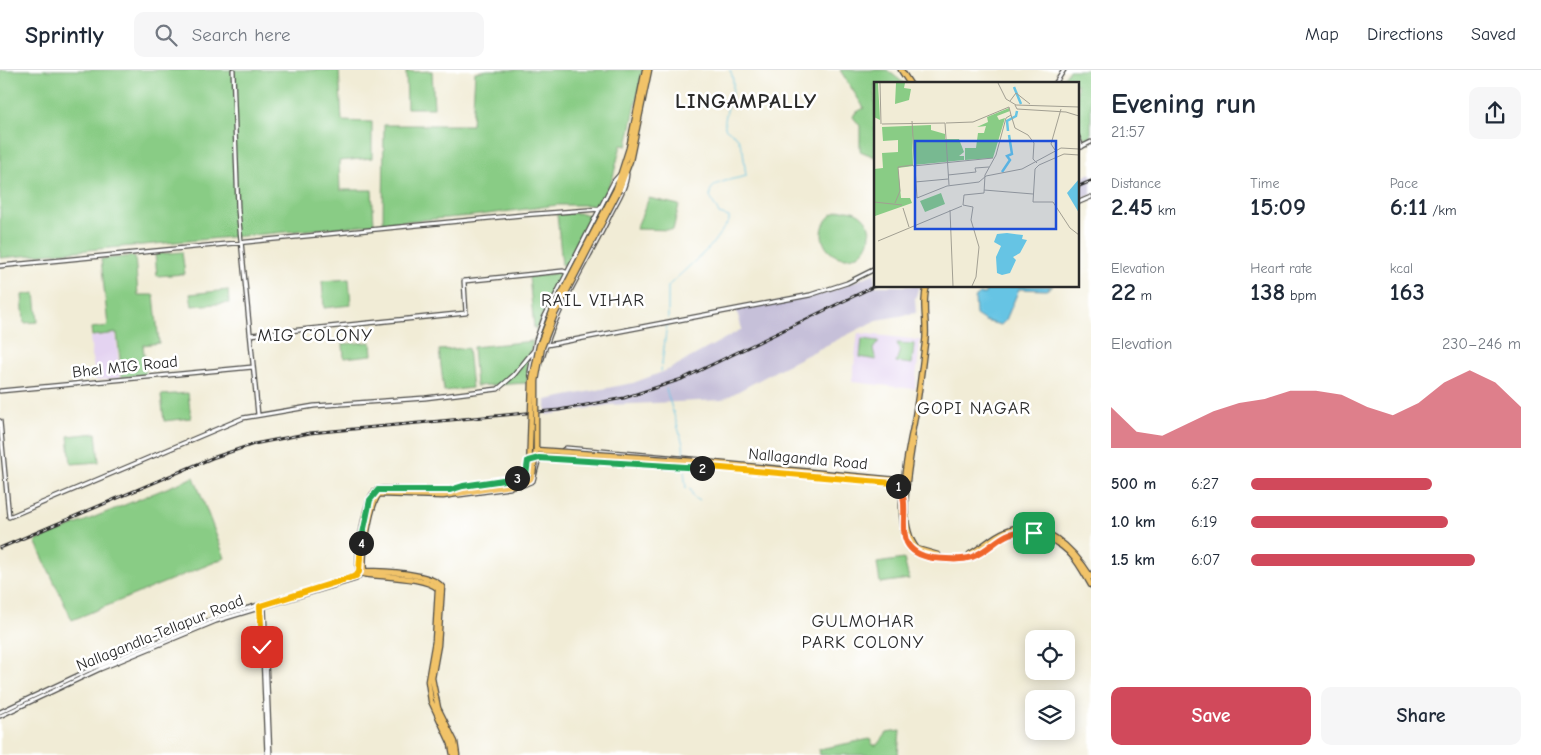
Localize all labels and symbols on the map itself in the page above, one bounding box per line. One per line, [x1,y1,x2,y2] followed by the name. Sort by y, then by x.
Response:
[874,82,1078,288] inset map
[675,89,817,113] district label: LINGAMPALLY
[541,290,645,311] district label: RAIL VIHAR
[257,325,373,346] district label: MIG COLONY
[71,353,179,381] street label: Bhel MIG Road
[917,398,1031,419] district label: GOPI NAGAR
[748,445,868,473] street label: Nallagandla Road
[690,456,714,480] pin: 2
[504,466,530,490] pin: 3
[886,474,910,498] pin: 1
[1013,512,1055,554] pin
[348,530,374,556] pin: 4
[74,591,246,675] street label: Nallagandla-Tellapur Road
[802,611,924,653] district label: GULMOHAR PARK COLONY
[241,626,283,668] pin

